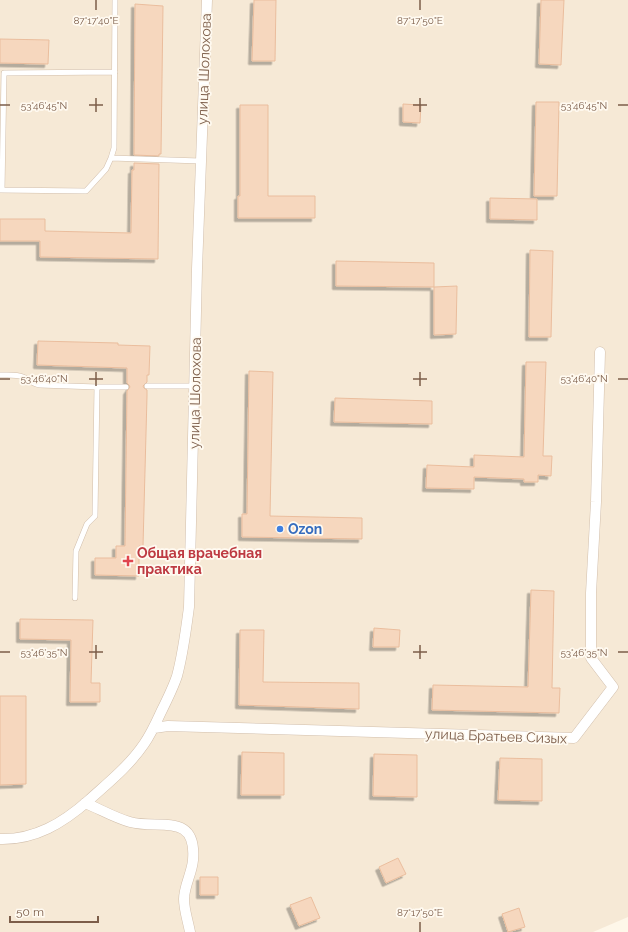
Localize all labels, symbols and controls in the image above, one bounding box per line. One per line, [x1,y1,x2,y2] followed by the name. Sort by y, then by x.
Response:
[194,13,214,125] street label: улица Шолохова
[73,15,119,26] text: 87°17'40"E
[397,15,443,26] text: 87°17'50"E
[21,100,67,111] text: 53°46'45"N
[561,100,607,111] text: 53°46'45"N
[186,337,204,449] street label: улица Шолохова
[20,373,68,384] text: 53°46'40"N
[560,373,608,384] text: 53°46'40"N
[288,521,322,537] place label: Ozon
[275,524,285,534] marker: Ozon
[137,545,262,577] place label: Общая врачебная практика
[122,555,134,567] marker: Общая врачебная практика
[20,647,68,658] text: 53°46'35"N
[560,647,608,658] text: 53°46'35"N
[425,726,567,746] street label: улица Братьев Сизых
[10,898,98,924] scale bar
[16,905,44,919] text: 50 m
[397,907,443,918] text: 87°17'50"E

